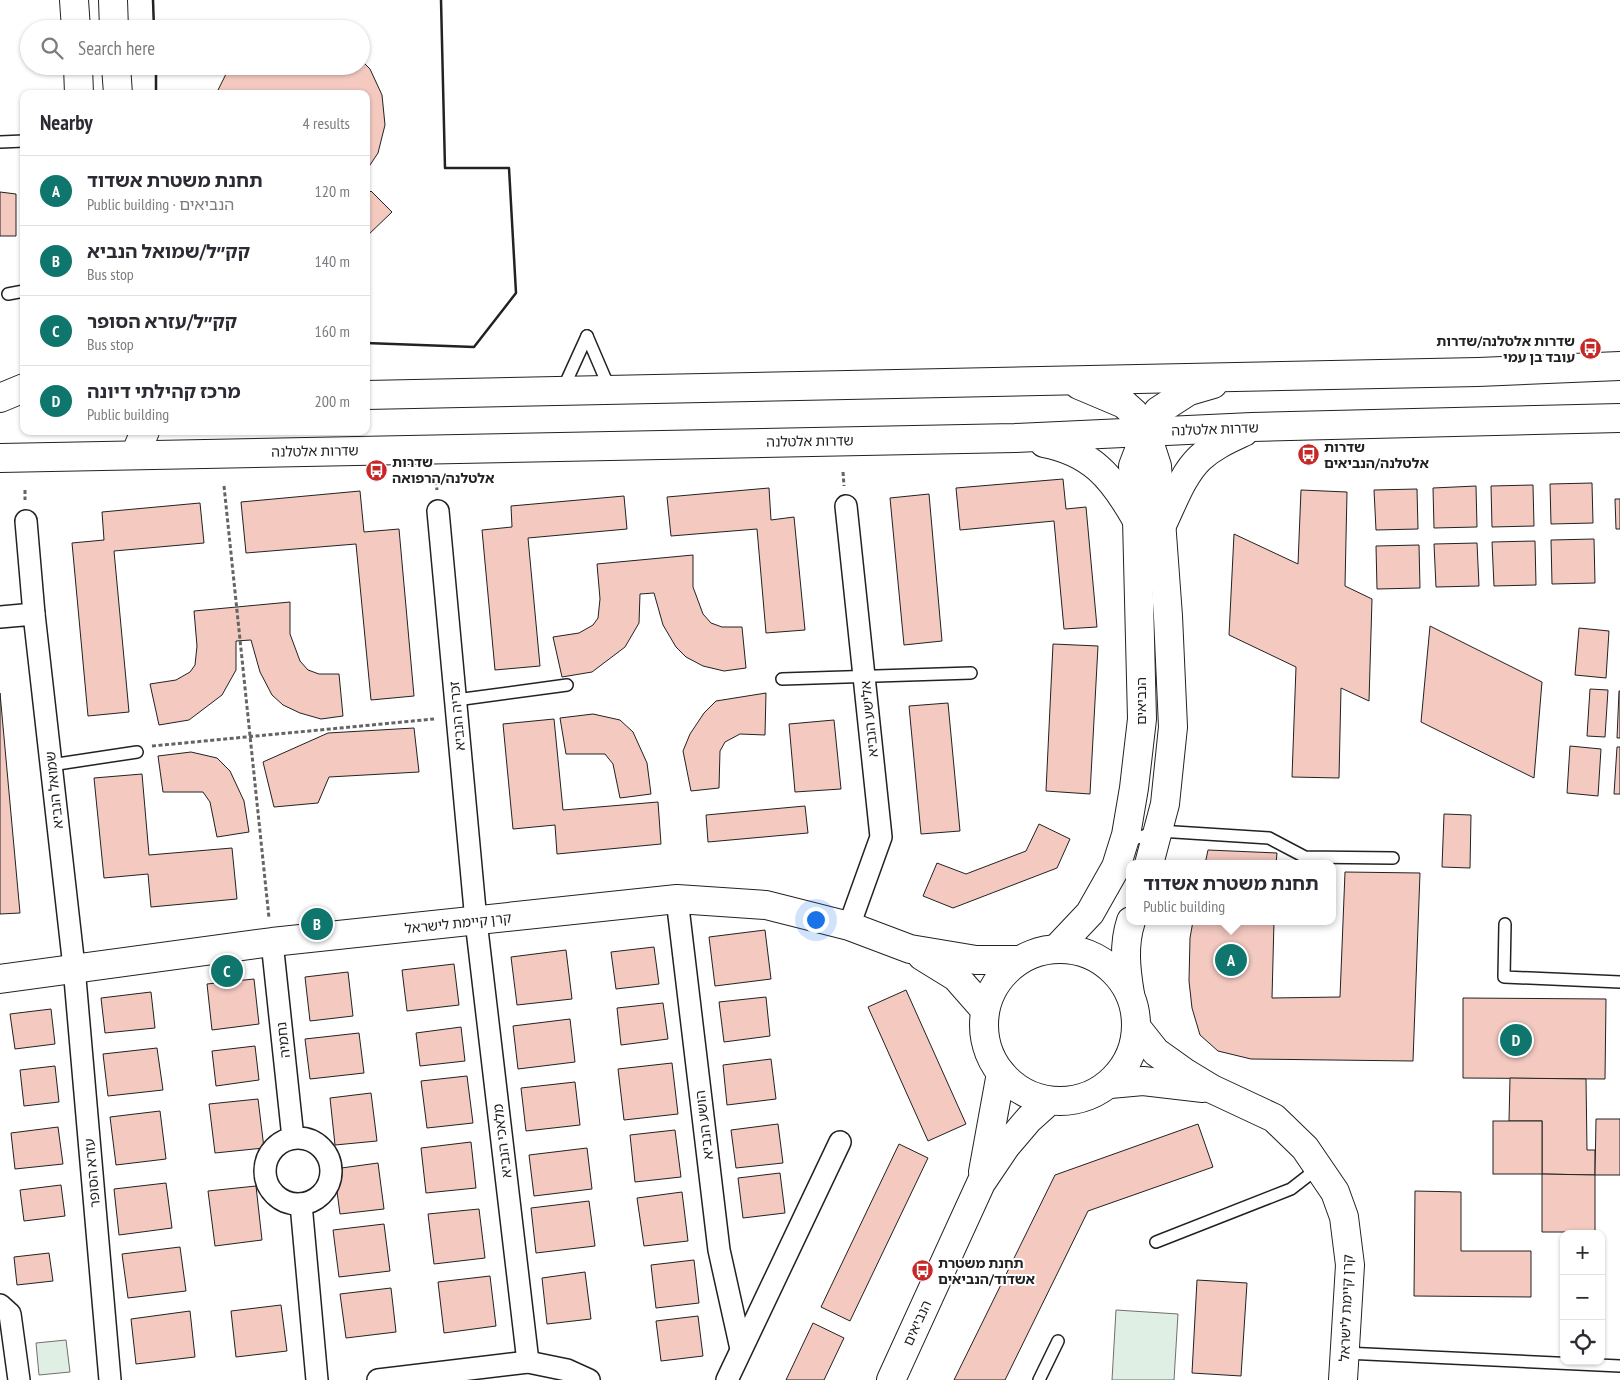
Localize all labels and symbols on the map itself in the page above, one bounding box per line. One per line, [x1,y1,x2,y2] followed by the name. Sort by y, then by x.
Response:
[1436,332,1575,366] place label: שדרות אלטלנה/שדרות עובד בן עמי
[1579,337,1603,361] bus stop icon: שדרות אלטלנה/שדרות עובד בן עמי
[1171,418,1259,440] street label: שדרות אלטלנה
[766,431,854,451] street label: שדרות אלטלנה
[1324,438,1429,472] place label: שדרות אלטלנה/הנביאים
[271,441,359,461] street label: שדרות אלטלנה
[1296,443,1320,467] bus stop icon: שדרות אלטלנה/הנביאים
[392,453,495,487] place label: שדרות אלטלנה/הרפואה
[364,458,388,482] bus stop icon: שדרות אלטלנה/הרפואה
[1132,677,1150,725] street label: הנביאים
[445,680,469,752] street label: זכריה הנביא
[856,680,882,758] street label: אלישע הנביא
[41,750,67,830] street label: שמואל הנביא
[301,905,333,943] pin: B
[803,907,829,933] your location
[404,908,513,938] street label: קרן קיימת לישראל
[1215,941,1247,979] pin: A
[211,952,243,990] pin: C
[272,1021,294,1059] street label: נחמיה
[1500,1021,1532,1059] pin: D
[691,1089,717,1161] street label: הושע הנביא
[489,1103,515,1179] street label: מלאכי הנביא
[80,1138,104,1208] street label: עזרא הסופר
[938,1254,1035,1288] place label: תחנת משטרת אשדוד/הנביאים
[1335,1254,1357,1362] street label: קרן קיימת לישראל
[910,1259,934,1283] bus stop icon: תחנת משטרת אשדוד/הנביאים
[899,1297,935,1349] street label: הנביאים

